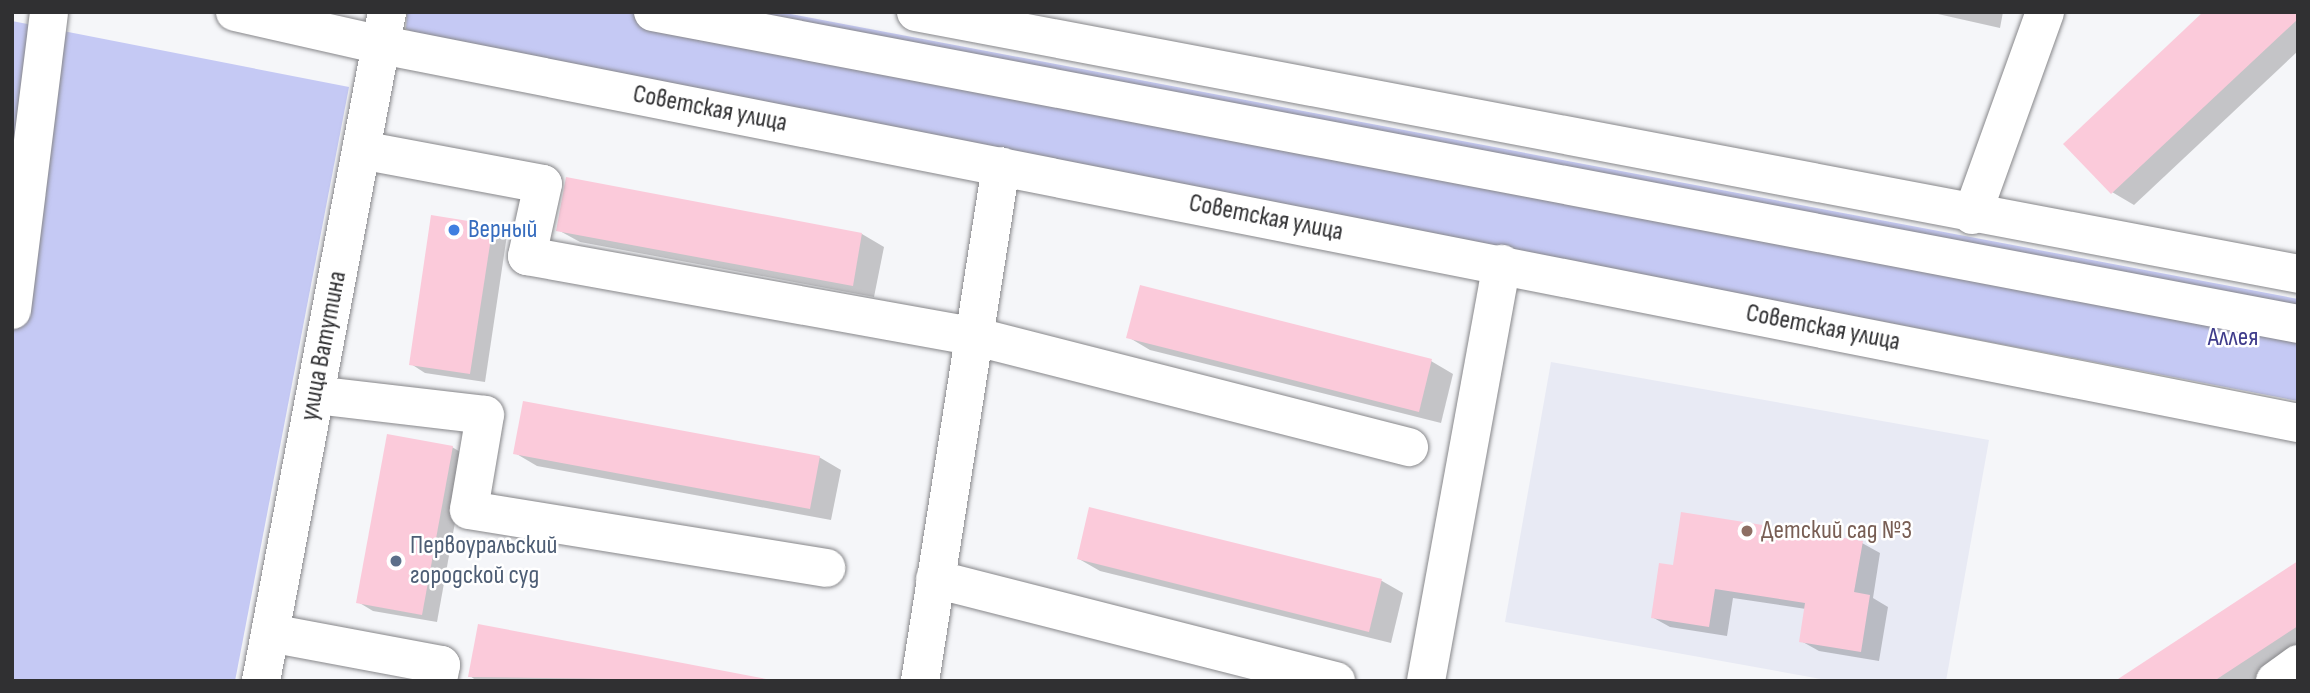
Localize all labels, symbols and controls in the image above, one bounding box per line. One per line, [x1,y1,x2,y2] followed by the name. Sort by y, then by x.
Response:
[630,79,790,139] street label: Советская улица
[1186,188,1346,248] street label: Советская улица
[468,214,537,246] place label: Верный
[446,222,462,238] marker: Верный
[294,269,354,423] street label: улица Ватутина
[1743,298,1903,358] street label: Советская улица
[2208,322,2258,354] park label: Аллея
[1761,515,1912,547] place label: Детский сад №3
[1739,523,1755,539] marker: Детский сад №3
[410,530,557,592] place label: Первоуральский городской суд
[388,553,404,569] marker: Первоуральский городской суд

